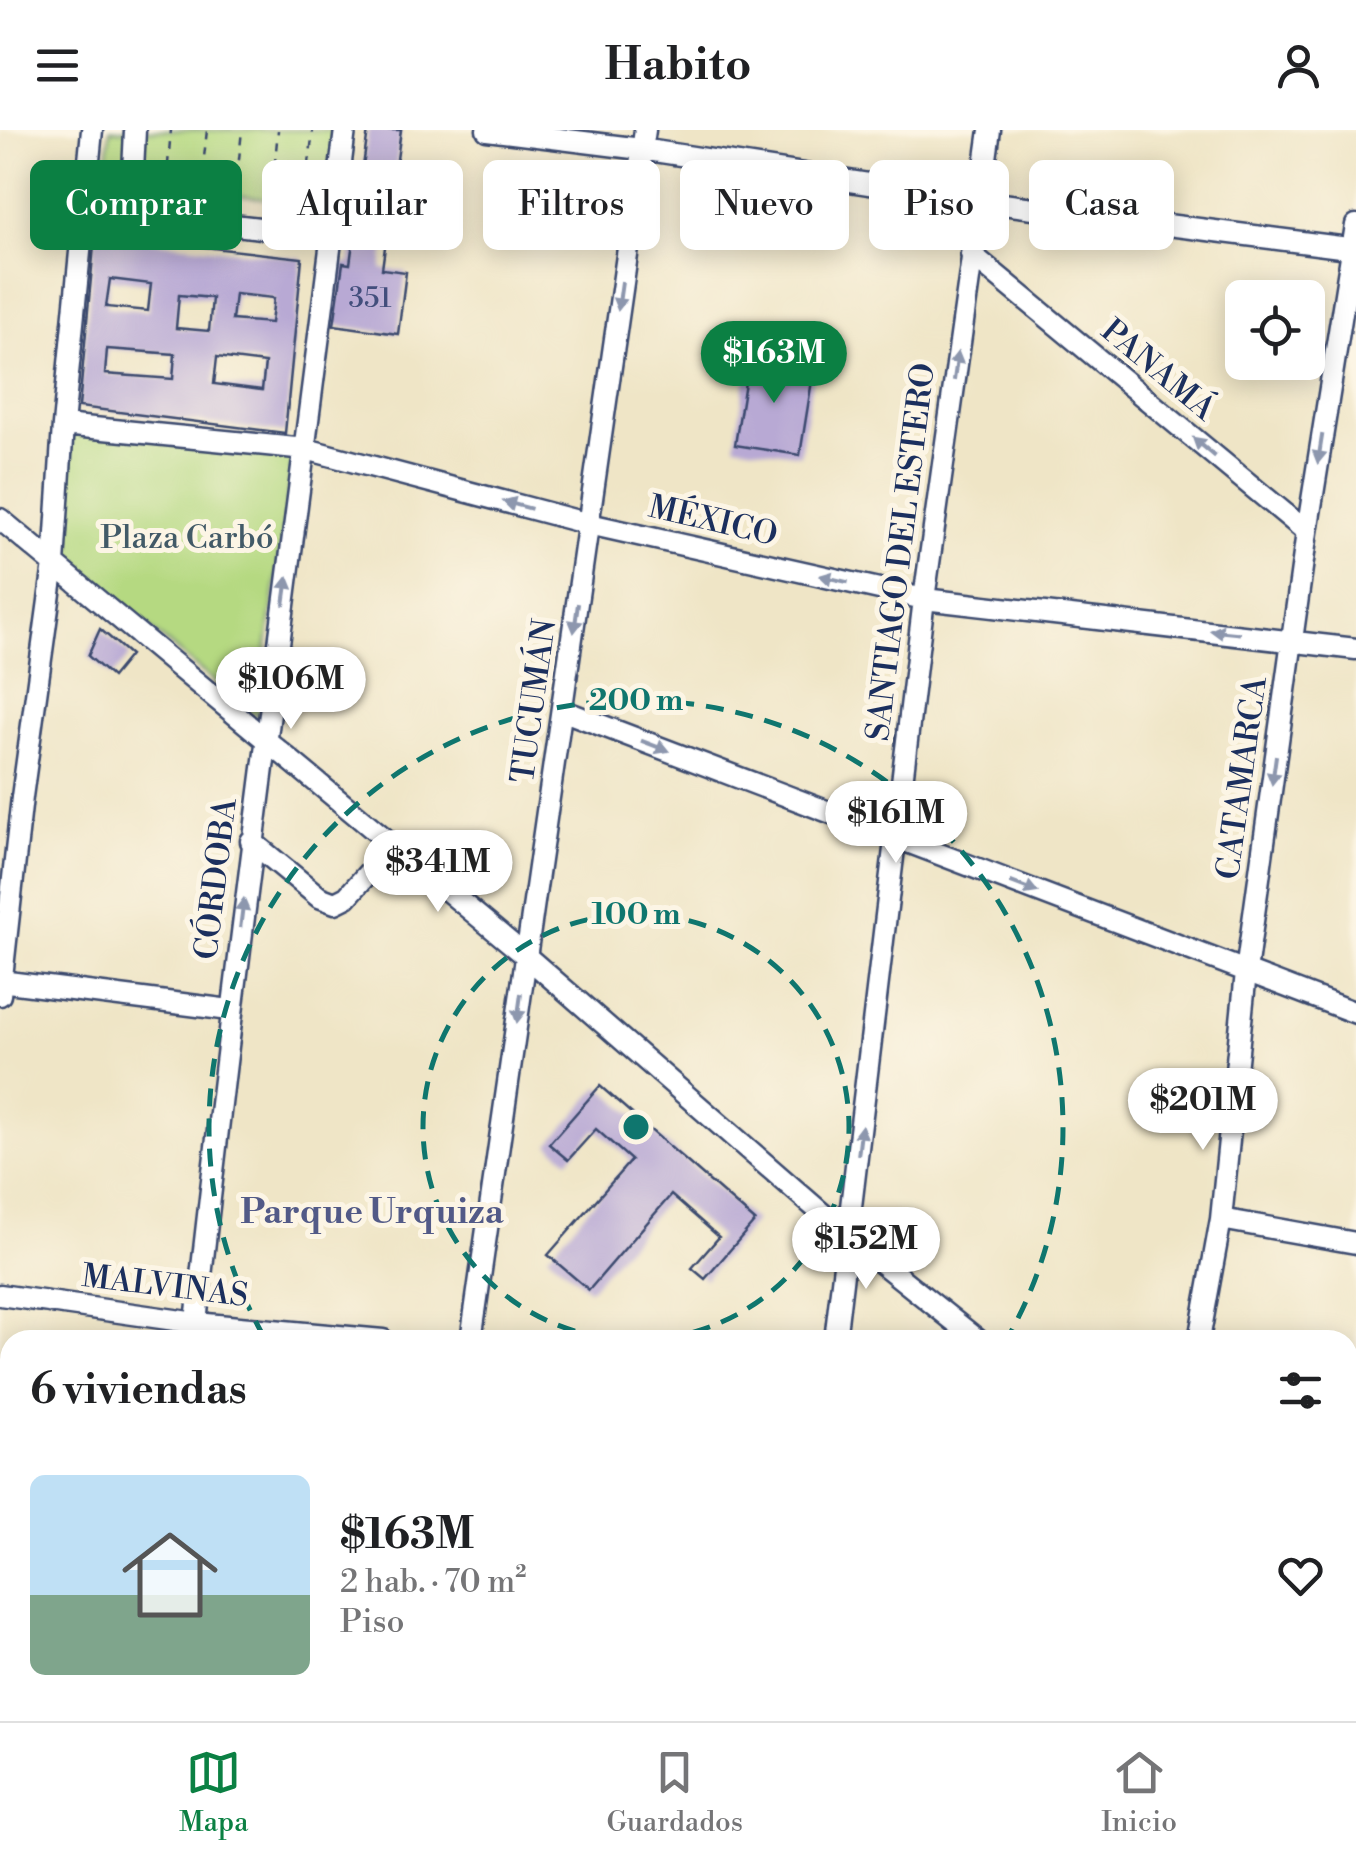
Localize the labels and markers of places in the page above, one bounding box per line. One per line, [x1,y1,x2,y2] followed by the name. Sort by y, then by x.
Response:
[704,321,844,406] pin: $163M
[221,647,361,732] pin: $106M
[826,781,966,866] pin: $161M
[368,830,508,915] pin: $341M
[1133,1068,1273,1153] pin: $201M
[618,1109,654,1145] centre of rings
[796,1207,936,1292] pin: $152M

